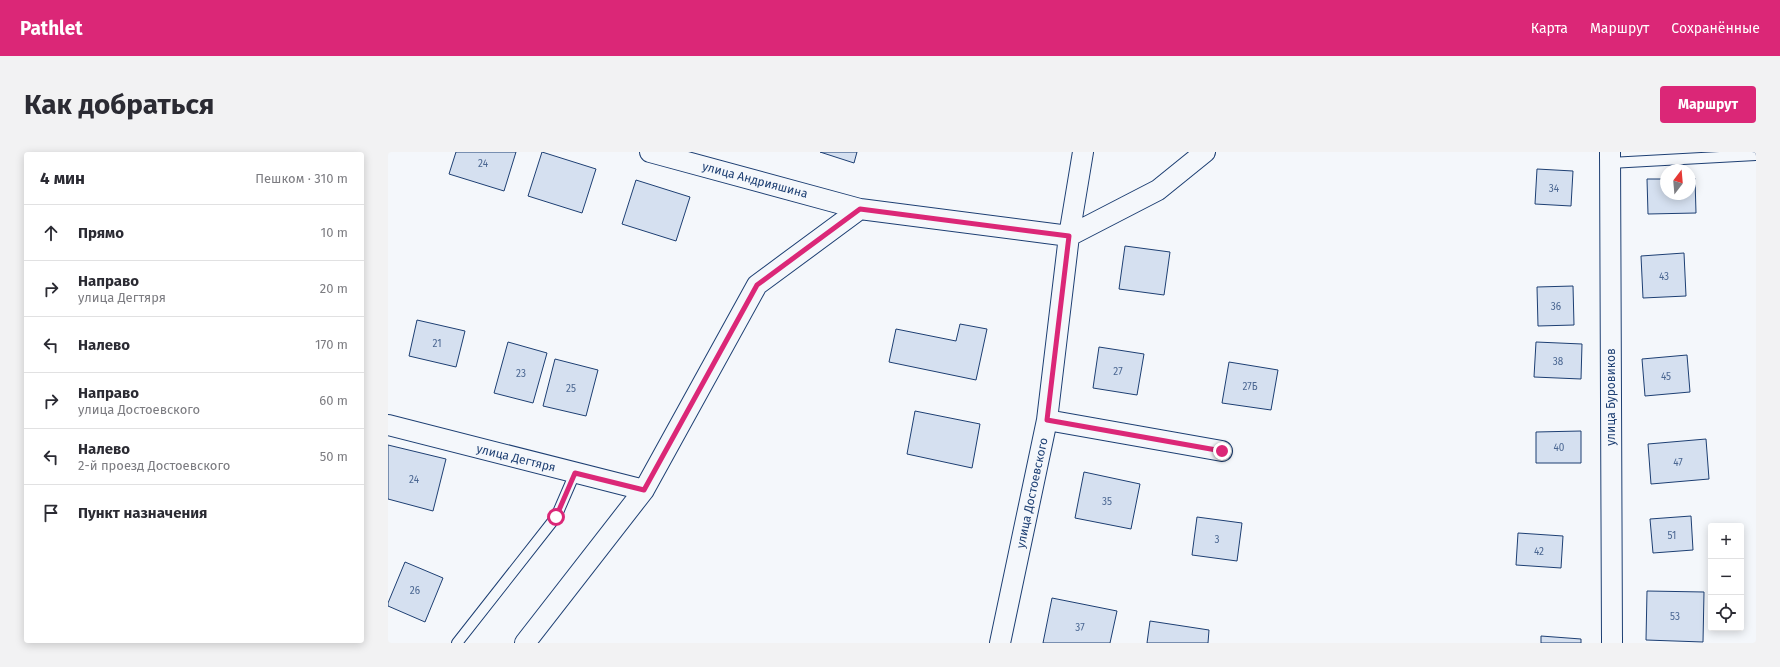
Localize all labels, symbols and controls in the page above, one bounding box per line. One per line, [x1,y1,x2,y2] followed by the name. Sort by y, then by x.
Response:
[20,17,83,40] text: Pathlet
[1531,20,1568,37] text: Карта
[1590,20,1649,37] text: Маршрут
[1671,20,1760,37] text: Сохранённые
[1660,86,1756,123] button: Маршрут
[24,88,214,121] text: Как добраться
[478,158,489,170] house number: 24
[701,159,809,201] street label: улица Андрияшина
[1660,164,1696,200] north arrow
[40,168,85,189] text: 4 мин
[255,171,348,186] text: Пешком · 310 m
[1549,183,1560,195] house number: 34
[40,222,62,244] icon: ahead
[78,224,124,242] text: Прямо
[321,225,348,240] text: 10 m
[1659,271,1669,283] house number: 43
[78,272,139,290] text: Направо
[40,278,62,300] icon: right
[320,281,348,296] text: 20 m
[78,290,166,305] text: улица Дегтяря
[1551,301,1561,313] house number: 36
[40,334,62,356] icon: left
[78,336,130,354] text: Налево
[315,337,348,352] text: 170 m
[432,338,442,350] house number: 21
[1604,348,1618,446] street label: улица Буровиков
[1553,356,1564,368] house number: 38
[1113,366,1123,378] house number: 27
[516,368,526,380] house number: 23
[1661,371,1671,383] house number: 45
[1242,381,1258,393] house number: 27Б
[566,383,576,395] house number: 25
[78,384,139,402] text: Направо
[40,390,62,412] icon: right
[319,393,348,408] text: 60 m
[78,402,200,417] text: улица Достоевского
[1013,436,1051,550] street label: улица Достоевского
[78,440,130,458] text: Налево
[475,441,557,475] street label: улица Дегтяря
[1213,442,1231,460] route end
[1554,442,1565,454] house number: 40
[40,446,62,468] icon: left
[320,449,348,464] text: 50 m
[1673,457,1683,469] house number: 47
[78,458,230,473] text: 2-й проезд Достоевского
[409,474,420,486] house number: 24
[1102,496,1112,508] house number: 35
[40,502,62,524] icon: arrive
[78,504,207,522] text: Пункт назначения
[547,508,565,526] route start
[1708,523,1744,631] map controls
[1708,523,1744,559] button: +
[1668,530,1676,542] house number: 51
[1215,534,1220,546] house number: 3
[1534,546,1544,558] house number: 42
[1708,559,1744,595] button: −
[410,585,420,597] house number: 26
[1708,595,1744,631] button: locate
[1670,611,1680,623] house number: 53
[1075,622,1085,634] house number: 37

